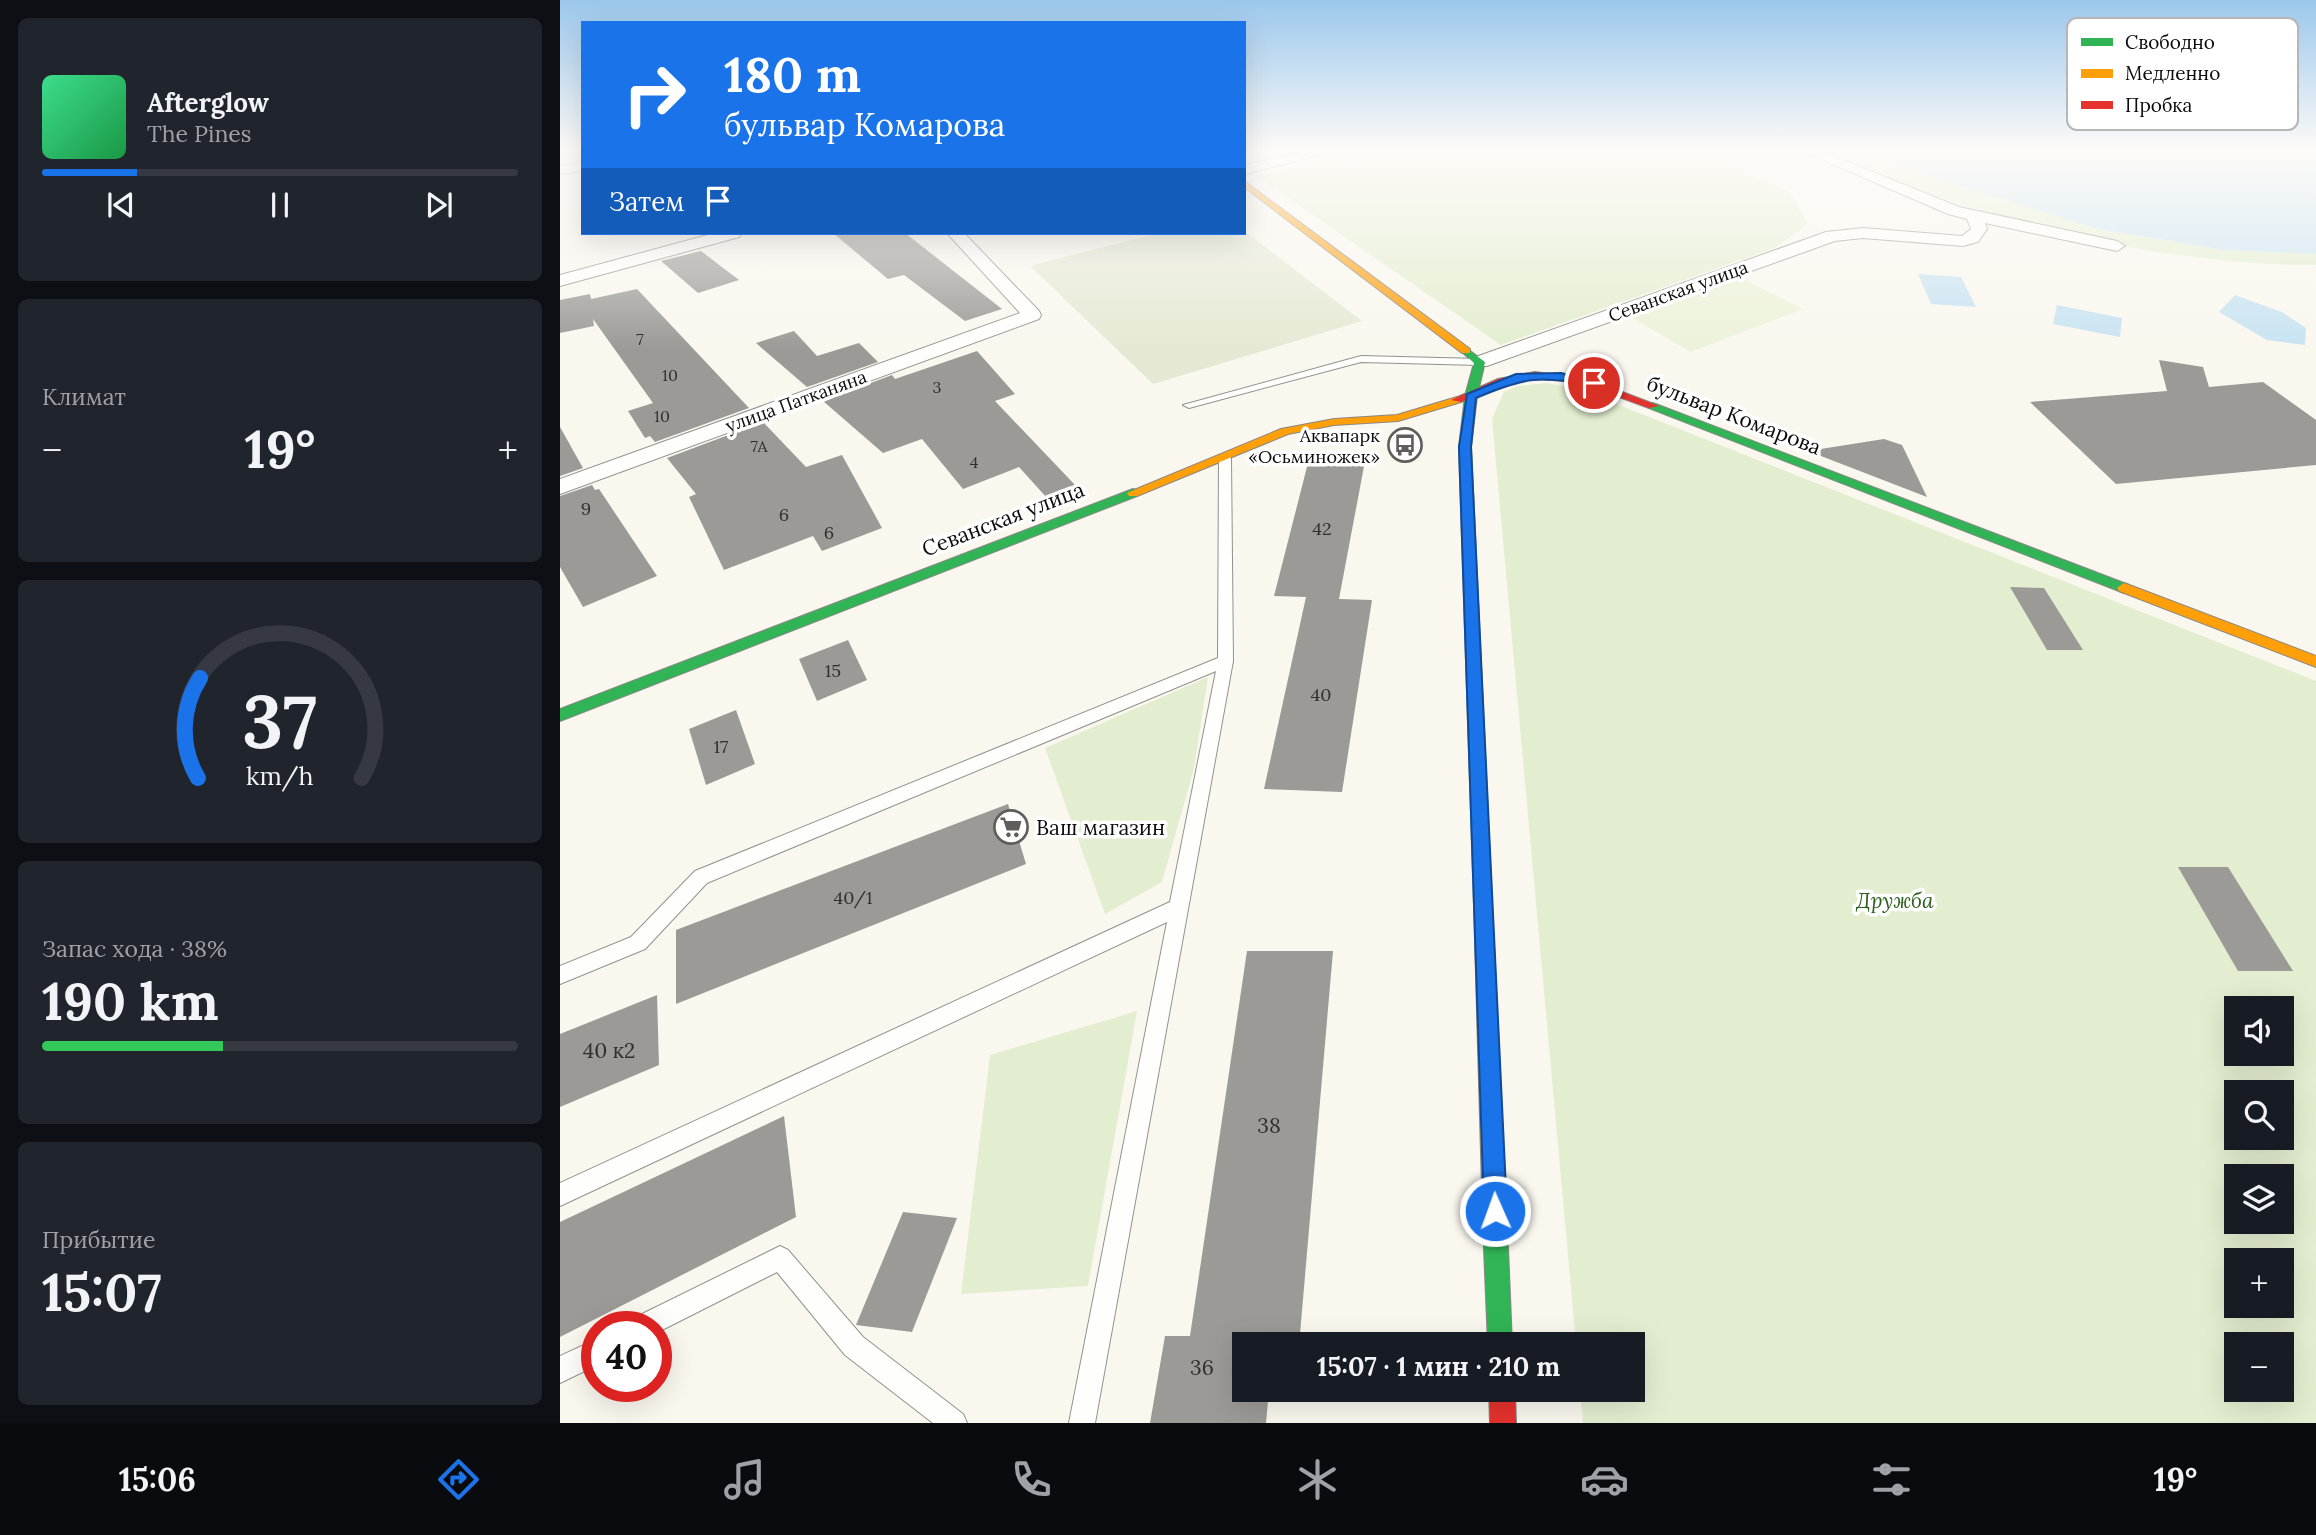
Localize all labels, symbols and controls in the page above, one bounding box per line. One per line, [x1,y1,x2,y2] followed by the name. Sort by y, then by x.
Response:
[2067,18,2298,130] legend
[2125,30,2215,54] text: Свободно
[724,43,861,105] text: 180 m
[609,49,700,140] icon: right
[2125,61,2220,85] text: Медленно
[147,86,269,119] text: Afterglow
[2125,93,2192,117] text: Пробка
[724,104,1005,145] text: бульвар Комарова
[147,119,252,148] text: The Pines
[699,182,737,220] icon: arrive
[609,185,685,218] text: Затем
[102,186,140,224] icon: previous
[261,186,299,224] icon: pause
[420,186,458,224] icon: next
[1605,255,1751,327] street label: Севанская улица
[636,329,644,349] house number: 7
[1564,353,1624,413] pin
[1575,364,1613,402] icon: arrive
[662,365,678,385] house number: 10
[722,365,870,437] street label: улица Патканяна
[1643,369,1825,461] street label: бульвар Комарова
[933,377,942,397] house number: 3
[42,382,126,411] text: Климат
[654,406,670,426] house number: 10
[245,416,315,482] text: 19°
[1248,424,1380,468] place label: Аквапарк «Осьминожек»
[42,426,62,474] text: −
[498,426,518,474] text: +
[1386,426,1424,464] bus stop icon: Аквапарк «Осьминожек»
[750,436,769,456] house number: 7А
[970,452,979,472] house number: 4
[918,476,1088,562] street label: Севанская улица
[581,497,591,520] house number: 9
[779,503,789,526] house number: 6
[1312,517,1332,540] house number: 42
[824,521,834,544] house number: 6
[825,659,841,682] house number: 15
[243,675,317,768] text: 37
[1311,683,1331,706] house number: 40
[714,735,728,758] house number: 17
[246,759,314,791] text: km/h
[992,808,1030,846] supermarket icon: Ваш магазин
[1036,814,1165,841] place label: Ваш магазин
[833,886,873,909] house number: 40/1
[1855,887,1934,914] park label: Дружба
[42,934,227,963] text: Запас хода · 38%
[42,968,219,1034] text: 190 km
[2224,996,2294,1402] map controls
[2224,996,2294,1066] button: sound
[583,1037,635,1064] house number: 40 к2
[2224,1080,2294,1150] button: search
[1257,1112,1281,1139] house number: 38
[2224,1164,2294,1234] button: layers
[1458,1174,1532,1248] position arrow
[42,1225,156,1254] text: Прибытие
[2224,1248,2294,1318] button: +
[42,1259,162,1325] text: 15:07
[581,1311,672,1402] speed limit sign: 40
[2224,1332,2294,1402] button: −
[1317,1350,1560,1383] text: 15:07 · 1 мин · 210 m
[1190,1354,1214,1381] house number: 36
[434,1455,483,1504] icon: directions
[720,1455,769,1504] icon: music
[1007,1455,1056,1504] icon: phone
[1293,1455,1342,1504] icon: climate
[1580,1455,1629,1504] icon: car
[1867,1455,1916,1504] icon: filters
[119,1459,196,1500] text: 15:06
[2153,1459,2197,1500] text: 19°

